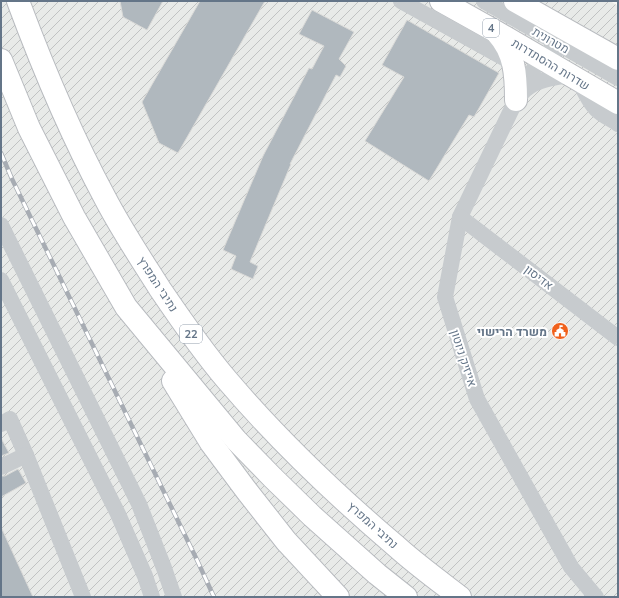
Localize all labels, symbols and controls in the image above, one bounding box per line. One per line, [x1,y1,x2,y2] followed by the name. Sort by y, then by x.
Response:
[483,19,499,37] road number: 4
[530,24,572,56] street label: מטרונית
[509,35,593,93] street label: שדרות ההסתדרות
[135,253,181,315] street label: נתיבי המפרץ
[522,261,557,293] street label: אדיסון
[550,321,570,341] public building icon: משרד הרישוי
[477,324,547,339] place label: משרד הרישוי
[180,325,202,343] road number: 22
[448,327,480,389] street label: אייזיק ניוטון
[345,498,401,552] street label: נתיבי המפרץ

